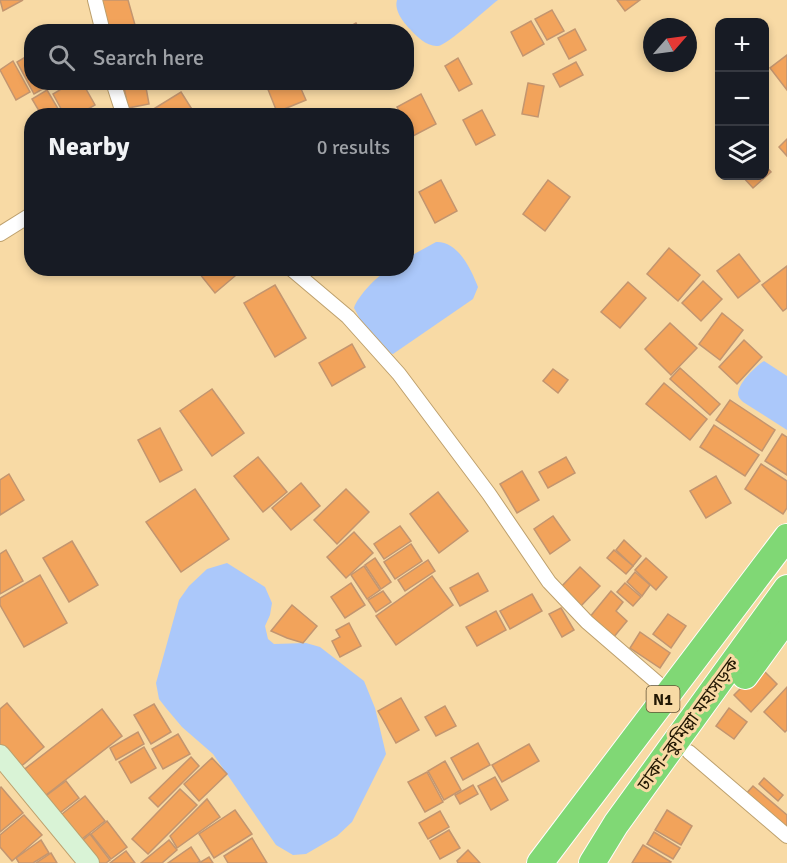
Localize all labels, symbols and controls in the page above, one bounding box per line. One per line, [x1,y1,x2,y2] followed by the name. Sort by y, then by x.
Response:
[643,18,697,72] north arrow
[715,18,769,180] map controls
[715,18,769,72] button: +
[24,24,414,90] search box
[45,41,78,74] icon: search
[93,44,204,71] text: Search here
[715,72,769,126] button: −
[715,126,769,180] button: layers
[48,131,129,163] text: Nearby
[317,135,390,160] text: 0 results
[632,653,744,795] street label: ঢাকা–কুমিল্লা মহাসড়ক
[646,686,680,712] road number: N1

